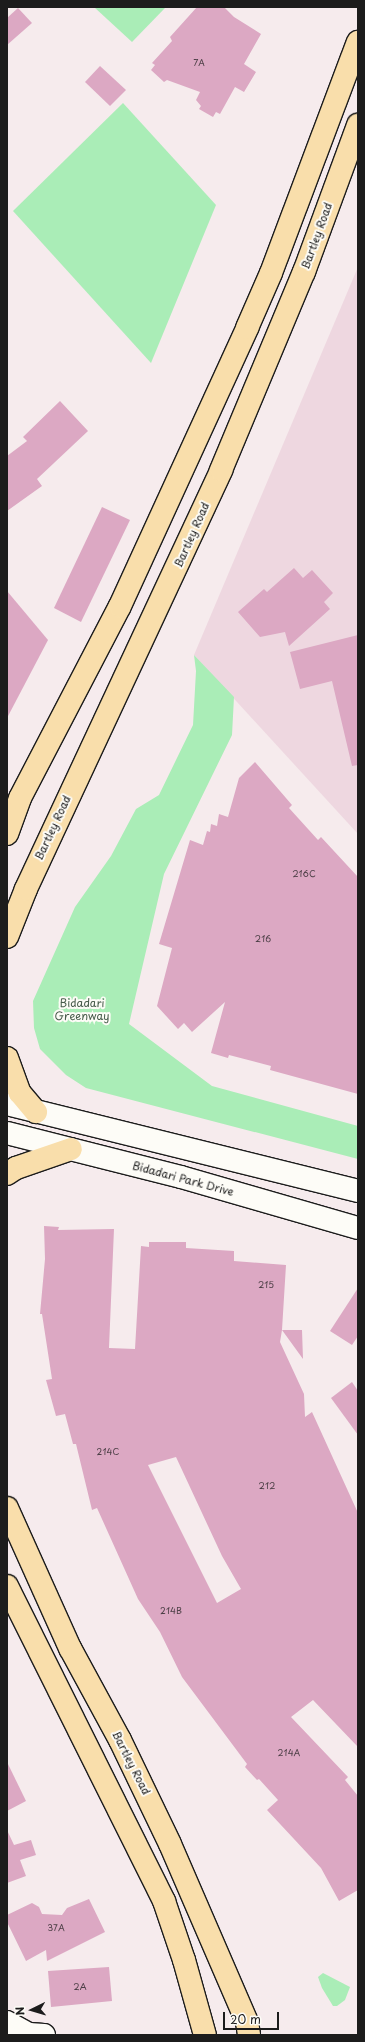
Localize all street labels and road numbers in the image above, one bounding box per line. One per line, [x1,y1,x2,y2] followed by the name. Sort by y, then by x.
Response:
[299,201,335,271] street label: Bartley Road
[172,500,212,570] street label: Bartley Road
[32,793,74,863] street label: Bartley Road
[131,1159,235,1199] street label: Bidadari Park Drive
[109,1729,153,1797] street label: Bartley Road

